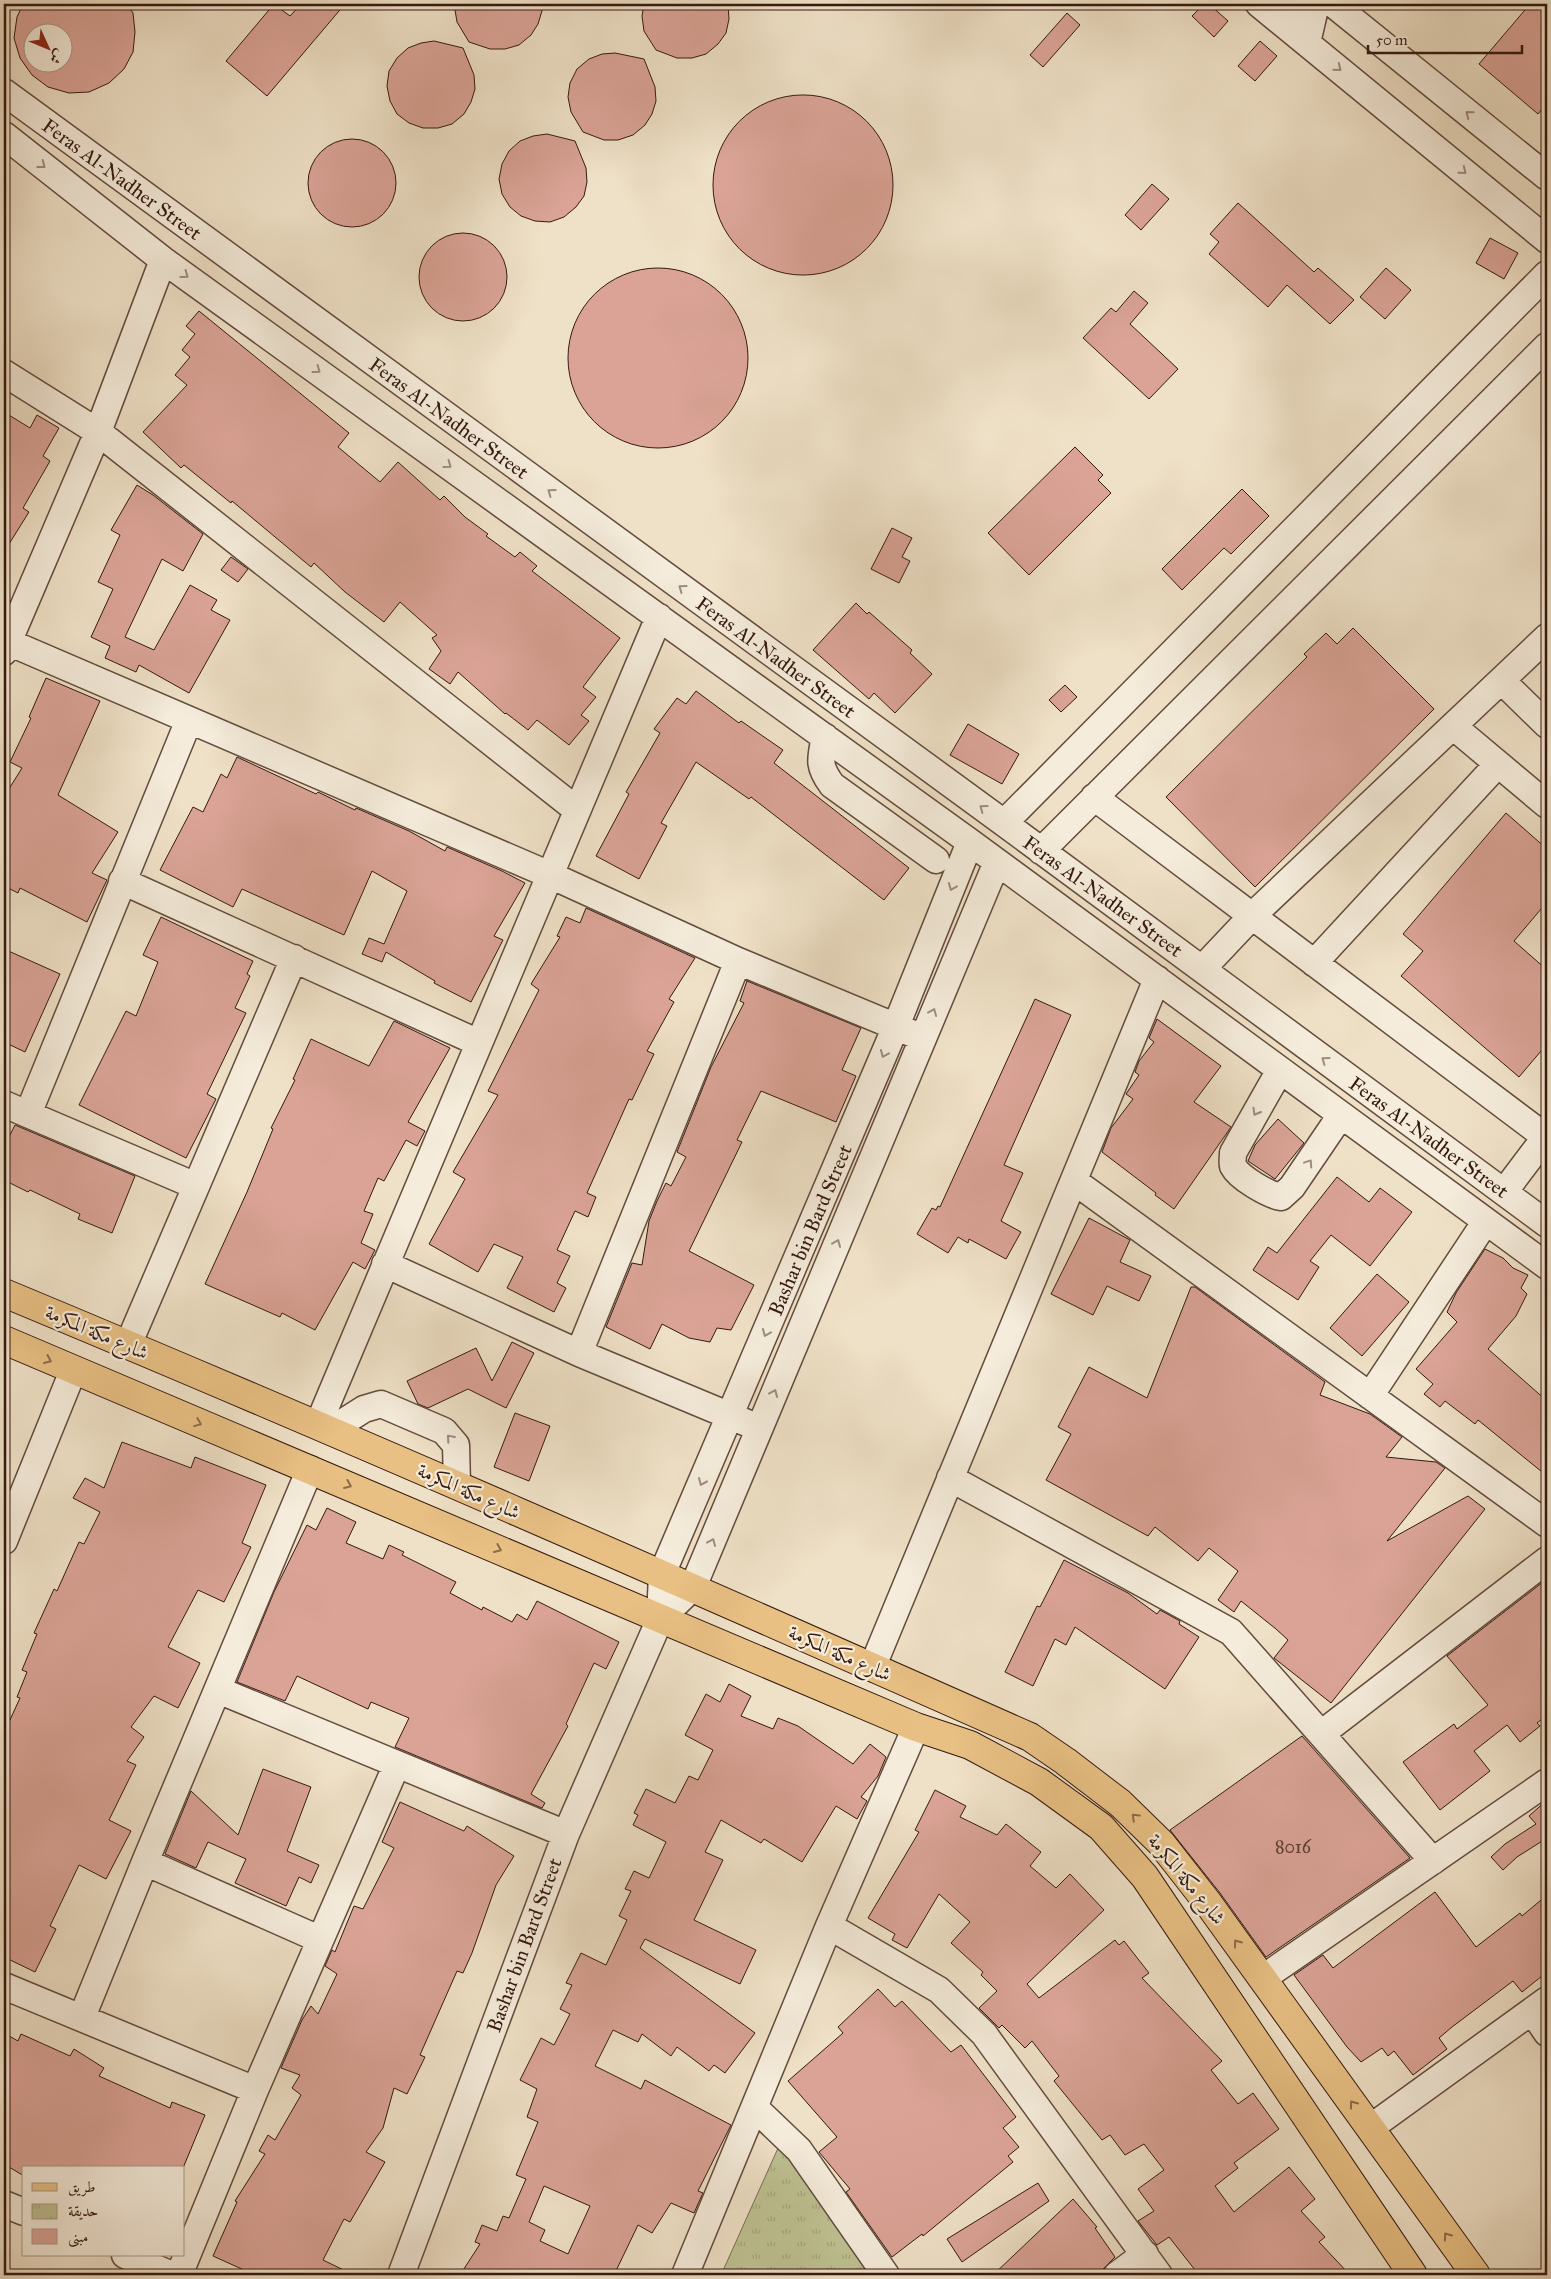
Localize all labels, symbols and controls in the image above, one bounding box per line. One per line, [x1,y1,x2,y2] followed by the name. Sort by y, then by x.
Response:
[22,22,72,72] north arrow
[1368,22,1522,54] scale bar
[1376,31,1408,49] text: 50 m
[46,46,68,68] text: ش
[1332,63,1341,72] one-way arrow
[1465,110,1474,119] one-way arrow
[37,113,207,245] street label: Feras Al-Nadher Street
[36,160,45,168] one-way arrow
[1457,166,1466,174] one-way arrow
[179,269,189,278] one-way arrow
[364,352,534,484] street label: Feras Al-Nadher Street
[311,364,320,373] one-way arrow
[443,459,452,468] one-way arrow
[547,489,557,498] one-way arrow
[678,585,688,594] one-way arrow
[691,591,861,723] street label: Feras Al-Nadher Street
[979,805,989,814] one-way arrow
[1018,830,1188,962] street label: Feras Al-Nadher Street
[947,882,958,891] one-way arrow
[927,1008,938,1017] one-way arrow
[880,1049,890,1058] one-way arrow
[1321,1057,1331,1066] one-way arrow
[1344,1071,1514,1203] street label: Feras Al-Nadher Street
[1253,1107,1263,1116] one-way arrow
[763,1141,857,1319] street label: Bashar bin Bard Street
[1303,1159,1312,1169] one-way arrow
[831,1239,841,1248] one-way arrow
[39,1299,152,1370] street label: شارع مكة المكرمة
[762,1328,772,1337] one-way arrow
[43,1353,52,1364] one-way arrow
[768,1389,779,1398] one-way arrow
[193,1416,202,1427] one-way arrow
[447,1435,456,1444] one-way arrow
[412,1458,524,1530] street label: شارع مكة المكرمة
[698,1477,709,1486] one-way arrow
[343,1479,352,1490] one-way arrow
[706,1539,716,1547] one-way arrow
[493,1544,501,1554] one-way arrow
[783,1620,895,1692] street label: شارع مكة المكرمة
[1132,1814,1141,1823] one-way arrow
[1138,1829,1231,1933] street label: شارع مكة المكرمة
[1275,1836,1312,1858] house number: 8016
[481,1855,567,2035] street label: Bashar bin Bard Street
[1234,1939,1243,1949] one-way arrow
[1350,2101,1358,2110] one-way arrow
[22,2166,185,2256] legend
[68,2178,95,2197] text: طريق
[68,2202,98,2220] text: حديقة
[68,2228,88,2248] text: مبنى
[1444,2232,1453,2242] one-way arrow

